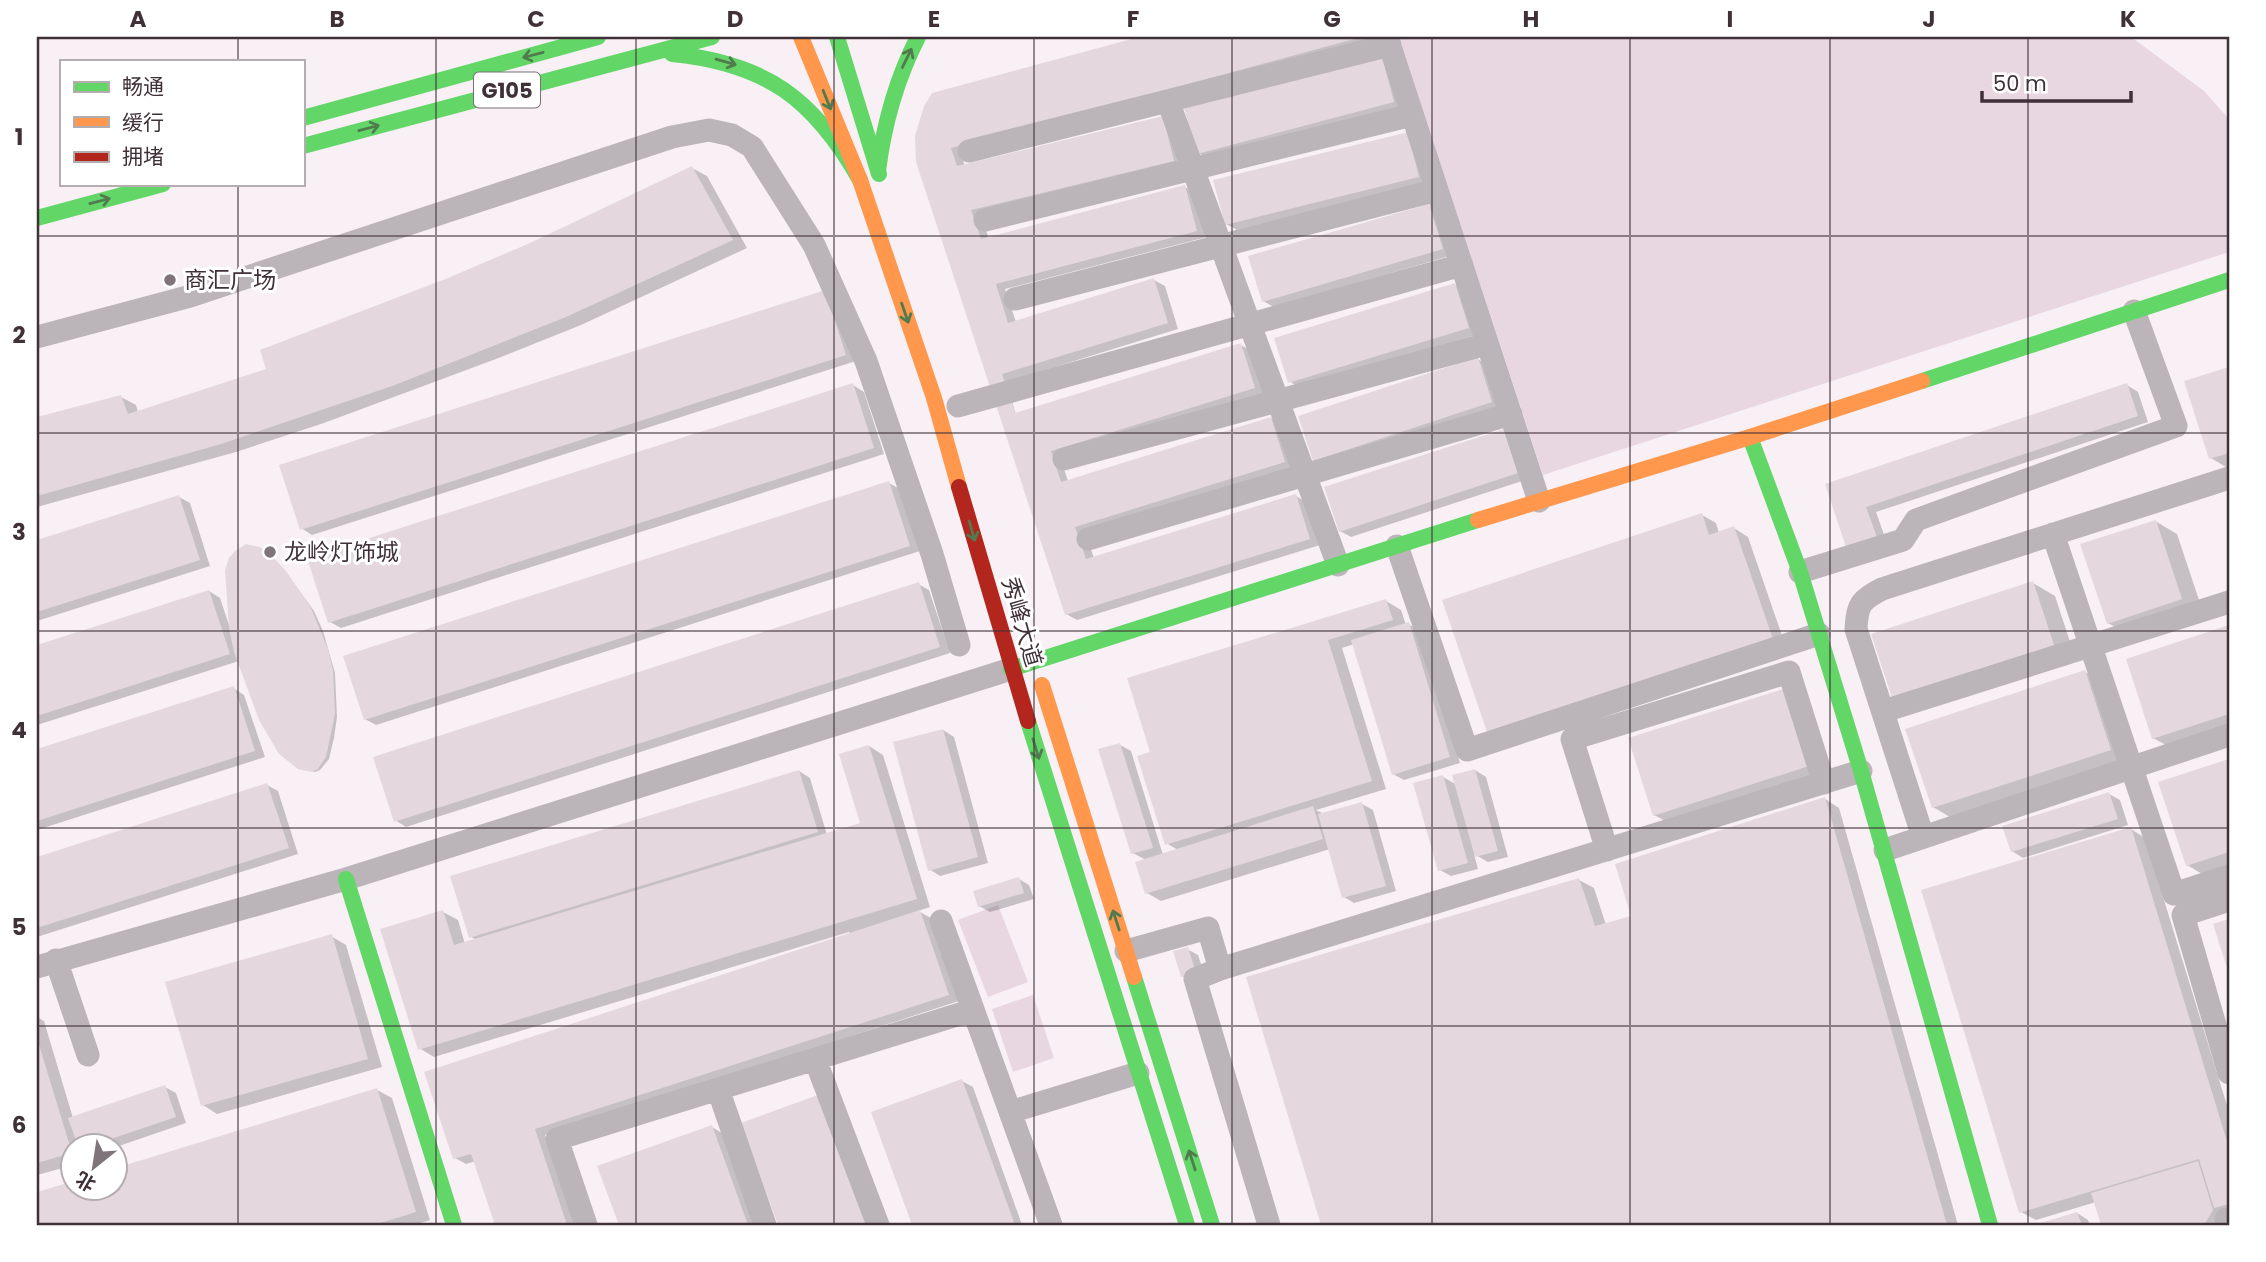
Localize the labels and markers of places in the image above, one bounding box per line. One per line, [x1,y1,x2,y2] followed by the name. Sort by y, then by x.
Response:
[184,264,276,296] place label: 商汇广场
[162,272,178,288] marker: 商汇广场
[284,536,399,568] place label: 龙岭灯饰城
[262,544,278,560] marker: 龙岭灯饰城

